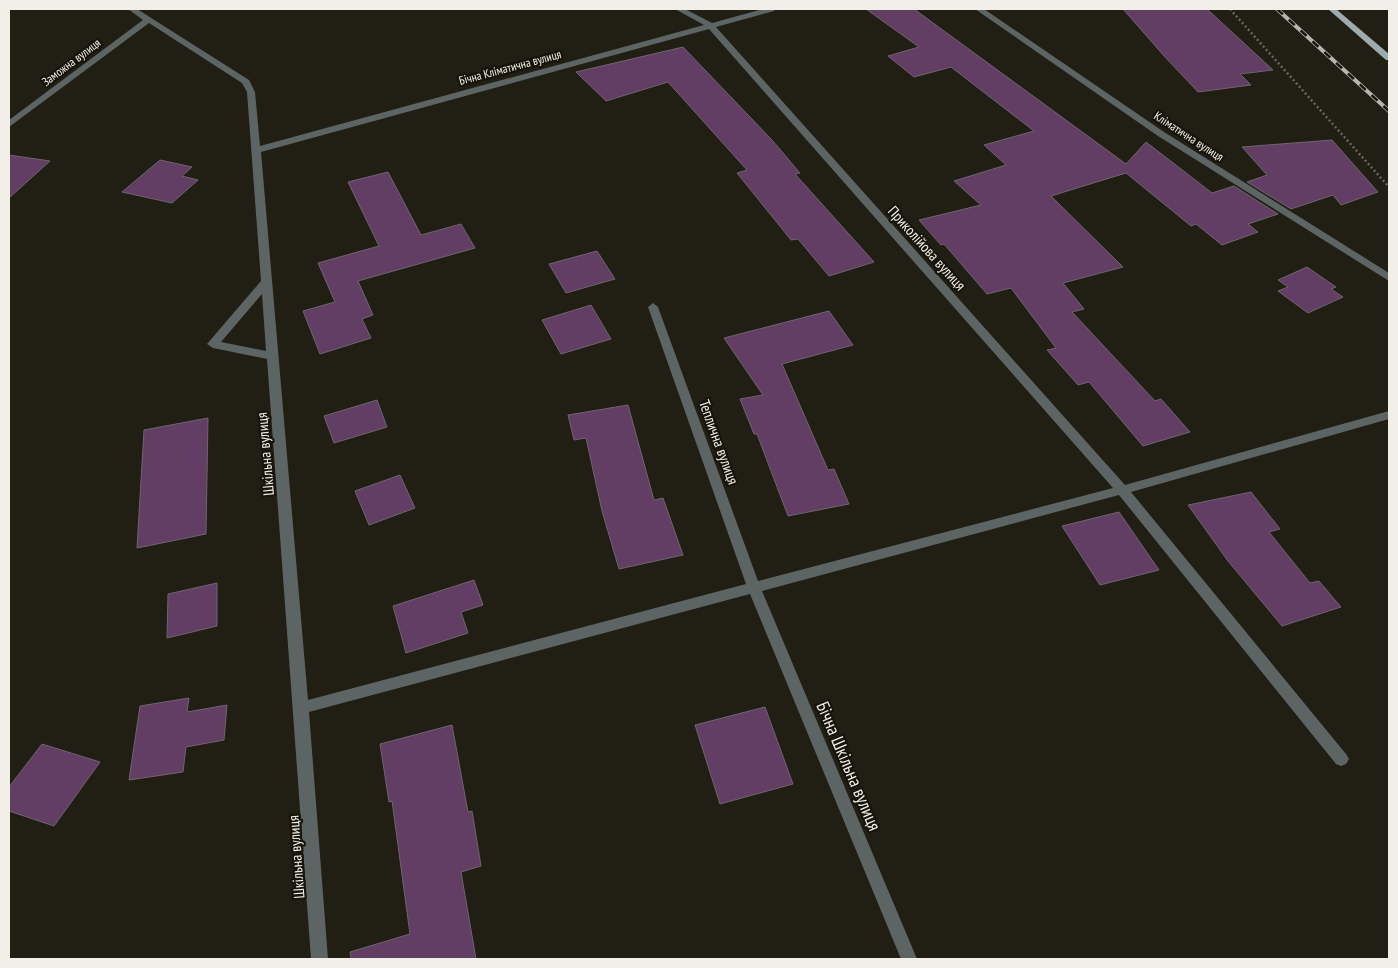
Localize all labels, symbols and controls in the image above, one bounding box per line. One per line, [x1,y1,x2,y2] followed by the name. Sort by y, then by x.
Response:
[39,35,104,89] street label: Заможна вулиця
[457,46,563,88] street label: Бічна Кліматична вулиця
[1151,108,1227,164] street label: Кліматична вулиця
[884,202,970,294] street label: Приколійова вулиця
[695,397,743,487] street label: Теплична вулиця
[252,411,278,496] street label: Шкільна вулиця
[811,698,887,834] street label: Бічна Шкільна вулиця
[284,814,308,899] street label: Шкільна вулиця

